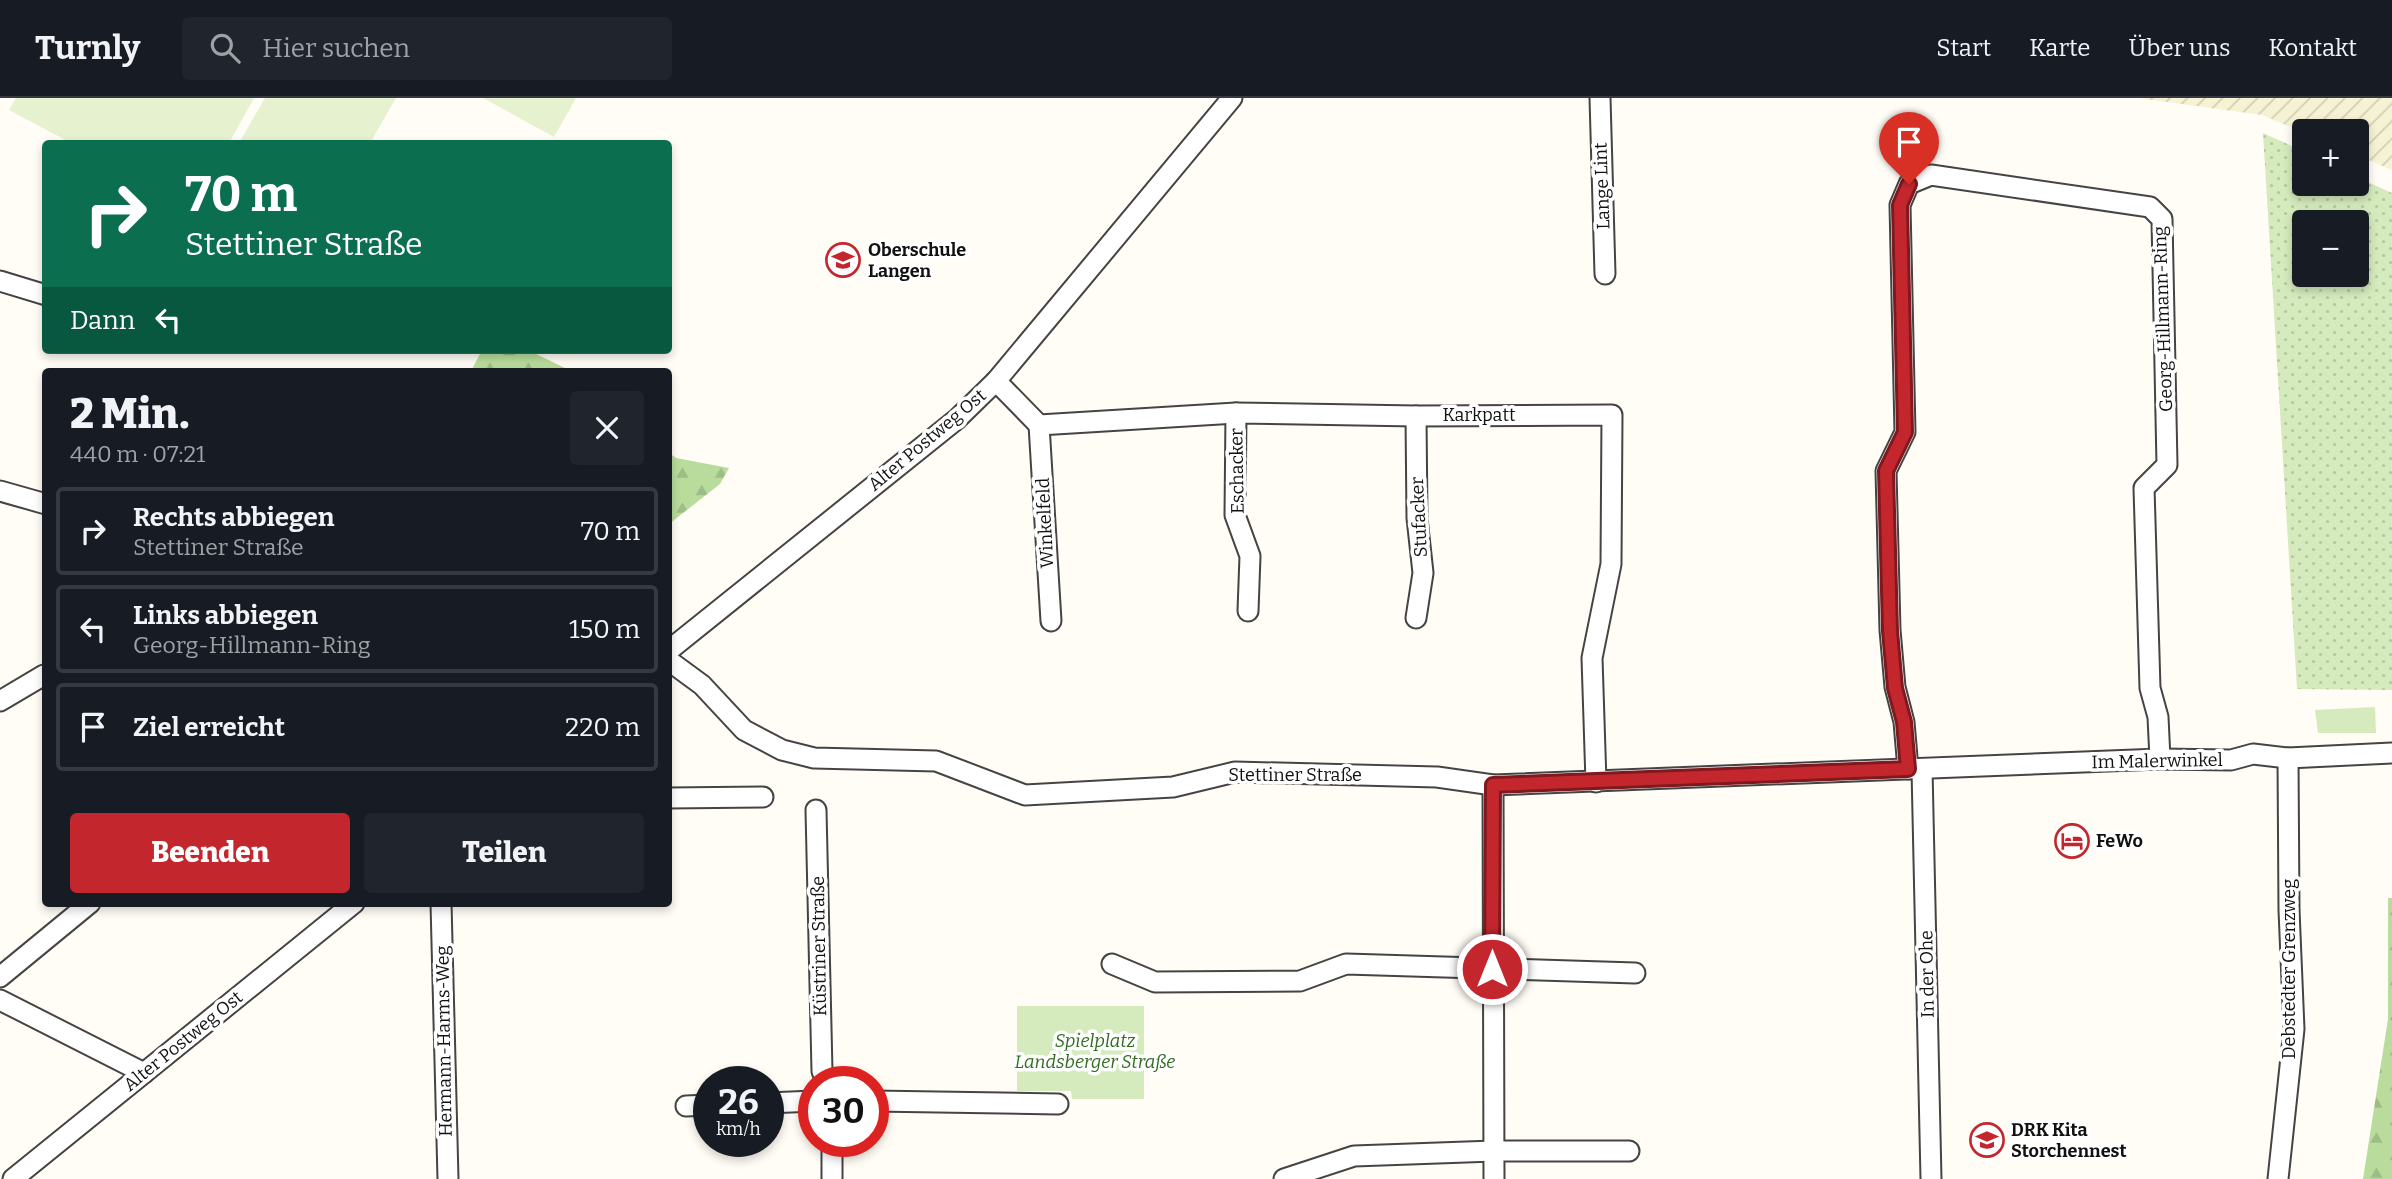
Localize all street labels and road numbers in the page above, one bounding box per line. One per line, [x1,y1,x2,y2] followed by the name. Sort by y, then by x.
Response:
[1589,142,1615,230] street label: Lange Lint
[2149,226,2177,412] street label: Georg-Hillmann-Ring
[864,384,991,496] street label: Alter Postweg Ost
[1443,404,1516,426] street label: Karkpatt
[1225,428,1249,514] street label: Eschacker
[1406,476,1432,558] street label: Stufacker
[1032,477,1058,569] street label: Winkelfeld
[2091,749,2223,773] street label: Im Malerwinkel
[1228,764,1362,786] street label: Stettiner Straße
[807,876,831,1016] street label: Küstriner Straße
[2278,879,2300,1059] street label: Debstedter Grenzweg
[1915,930,1939,1018] street label: In der Ohe
[431,945,457,1137] street label: Hermann-Harms-Weg
[119,986,247,1096] street label: Alter Postweg Ost

